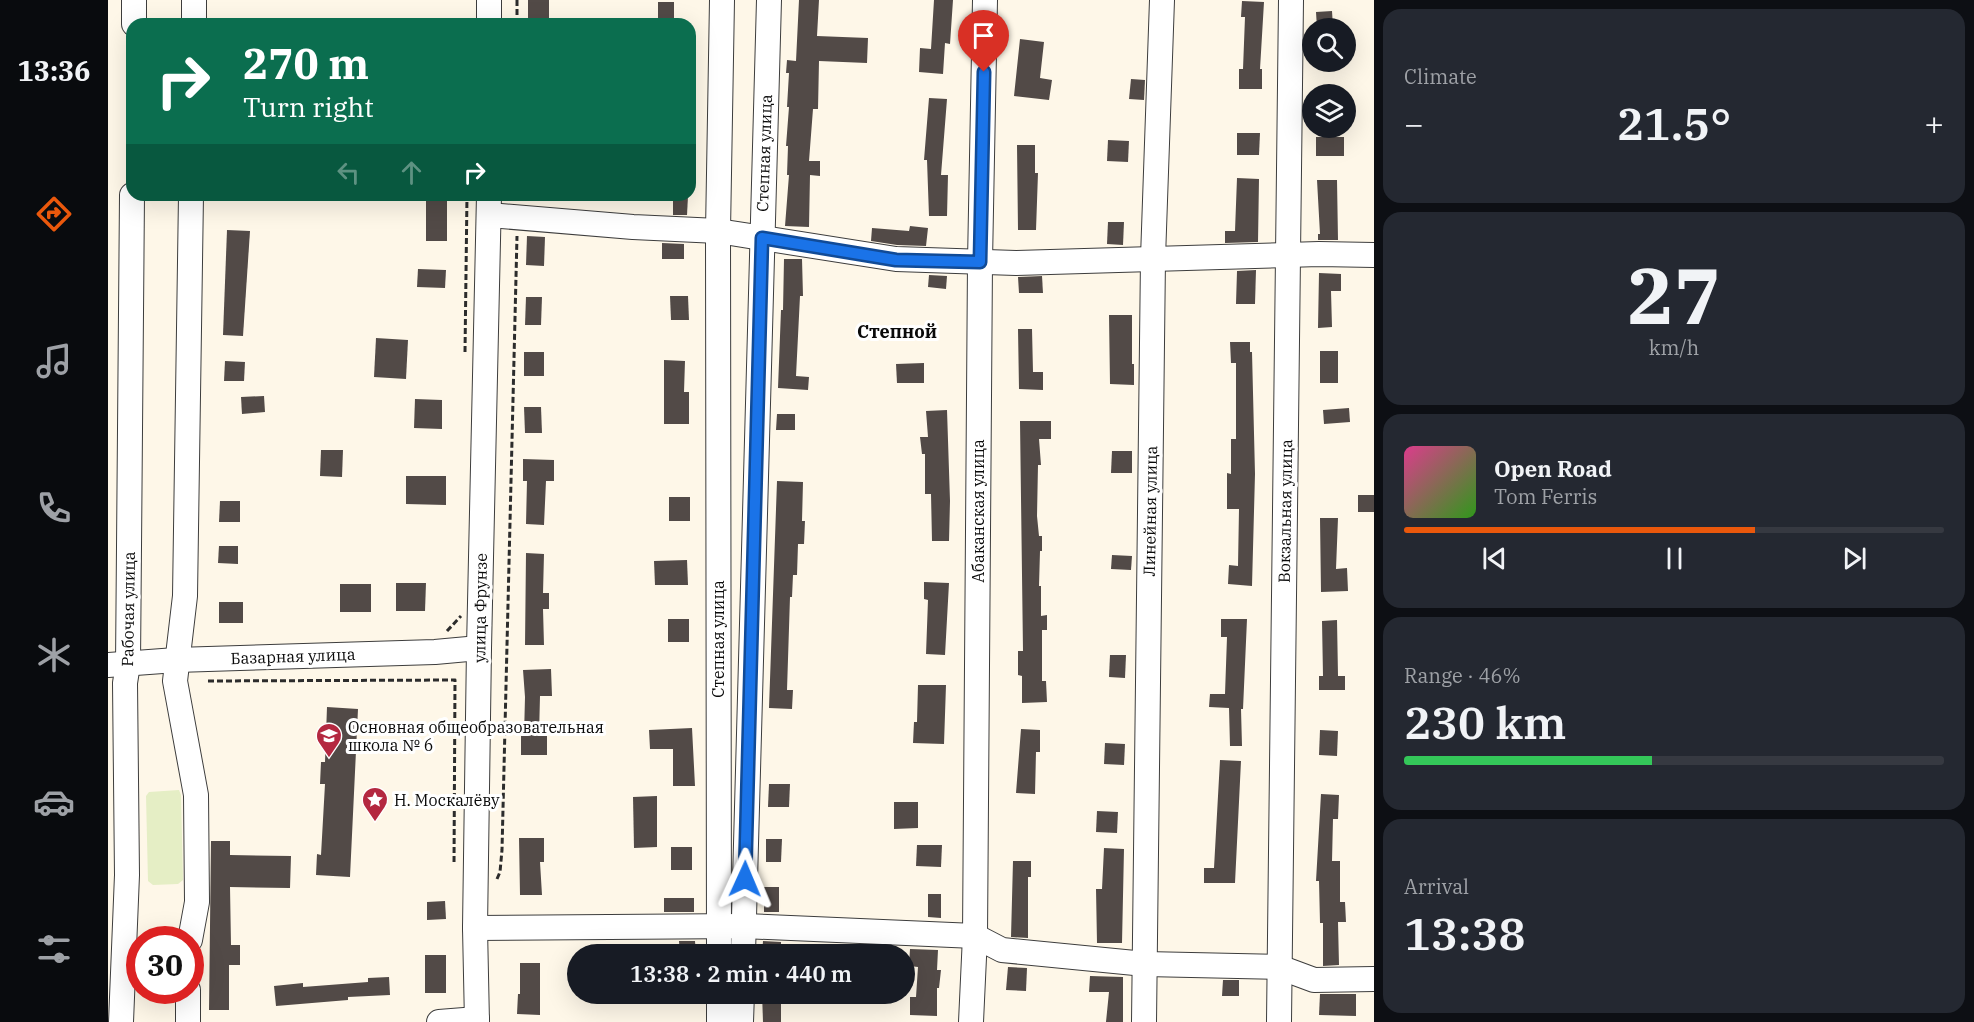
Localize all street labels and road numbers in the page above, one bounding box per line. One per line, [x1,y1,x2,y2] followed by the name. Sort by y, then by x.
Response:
[752,94,776,212] street label: Степная улица
[968,439,988,583] street label: Абаканская улица
[1274,439,1296,583] street label: Вокзальная улица
[1139,445,1161,577] street label: Линейная улица
[117,551,139,667] street label: Рабочая улица
[469,553,491,663] street label: улица Фрунзе
[708,580,728,698] street label: Степная улица
[230,644,356,668] street label: Базарная улица

